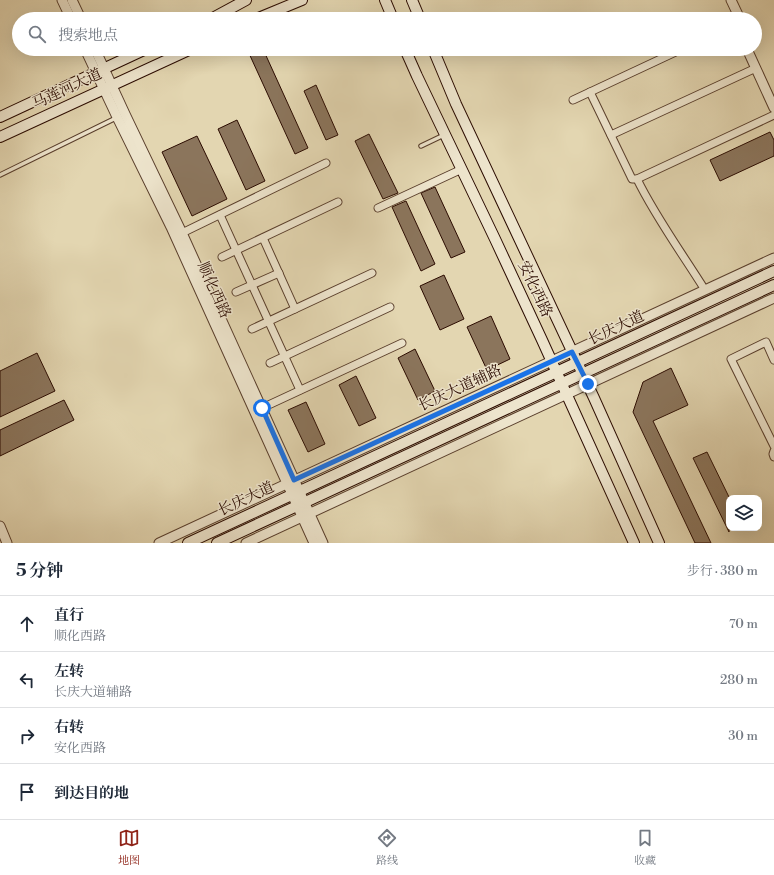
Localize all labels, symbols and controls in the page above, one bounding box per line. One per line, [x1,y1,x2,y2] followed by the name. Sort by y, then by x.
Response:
[12,12,762,56] search box
[26,23,48,45] icon: search
[58,26,118,45] text: 搜索地点
[29,65,105,113] street label: 马莲河大道
[514,258,556,320] street label: 安化西路
[193,259,235,321] street label: 顺化西路
[585,307,647,349] street label: 长庆大道
[415,360,505,416] street label: 长庆大道辅路
[579,375,597,393] route end
[253,399,271,417] route start
[215,478,277,520] street label: 长庆大道
[726,495,762,531] map controls
[726,495,762,531] button: layers
[16,560,63,582] text: 5 分钟
[687,563,758,579] text: 步行 · 380 m
[54,606,84,625] text: 直行
[16,613,38,635] icon: ahead
[729,616,758,632] text: 70 m
[54,628,106,644] text: 顺化西路
[54,662,84,681] text: 左转
[16,669,38,691] icon: left
[720,672,758,688] text: 280 m
[54,684,132,700] text: 长庆大道辅路
[54,718,84,737] text: 右转
[16,725,38,747] icon: right
[728,728,758,744] text: 30 m
[54,740,106,756] text: 安化西路
[16,781,38,803] icon: arrive
[54,784,129,803] text: 到达目的地
[118,827,140,868] tab: 地图
[376,827,398,868] tab: 路线
[634,827,656,868] tab: 收藏

